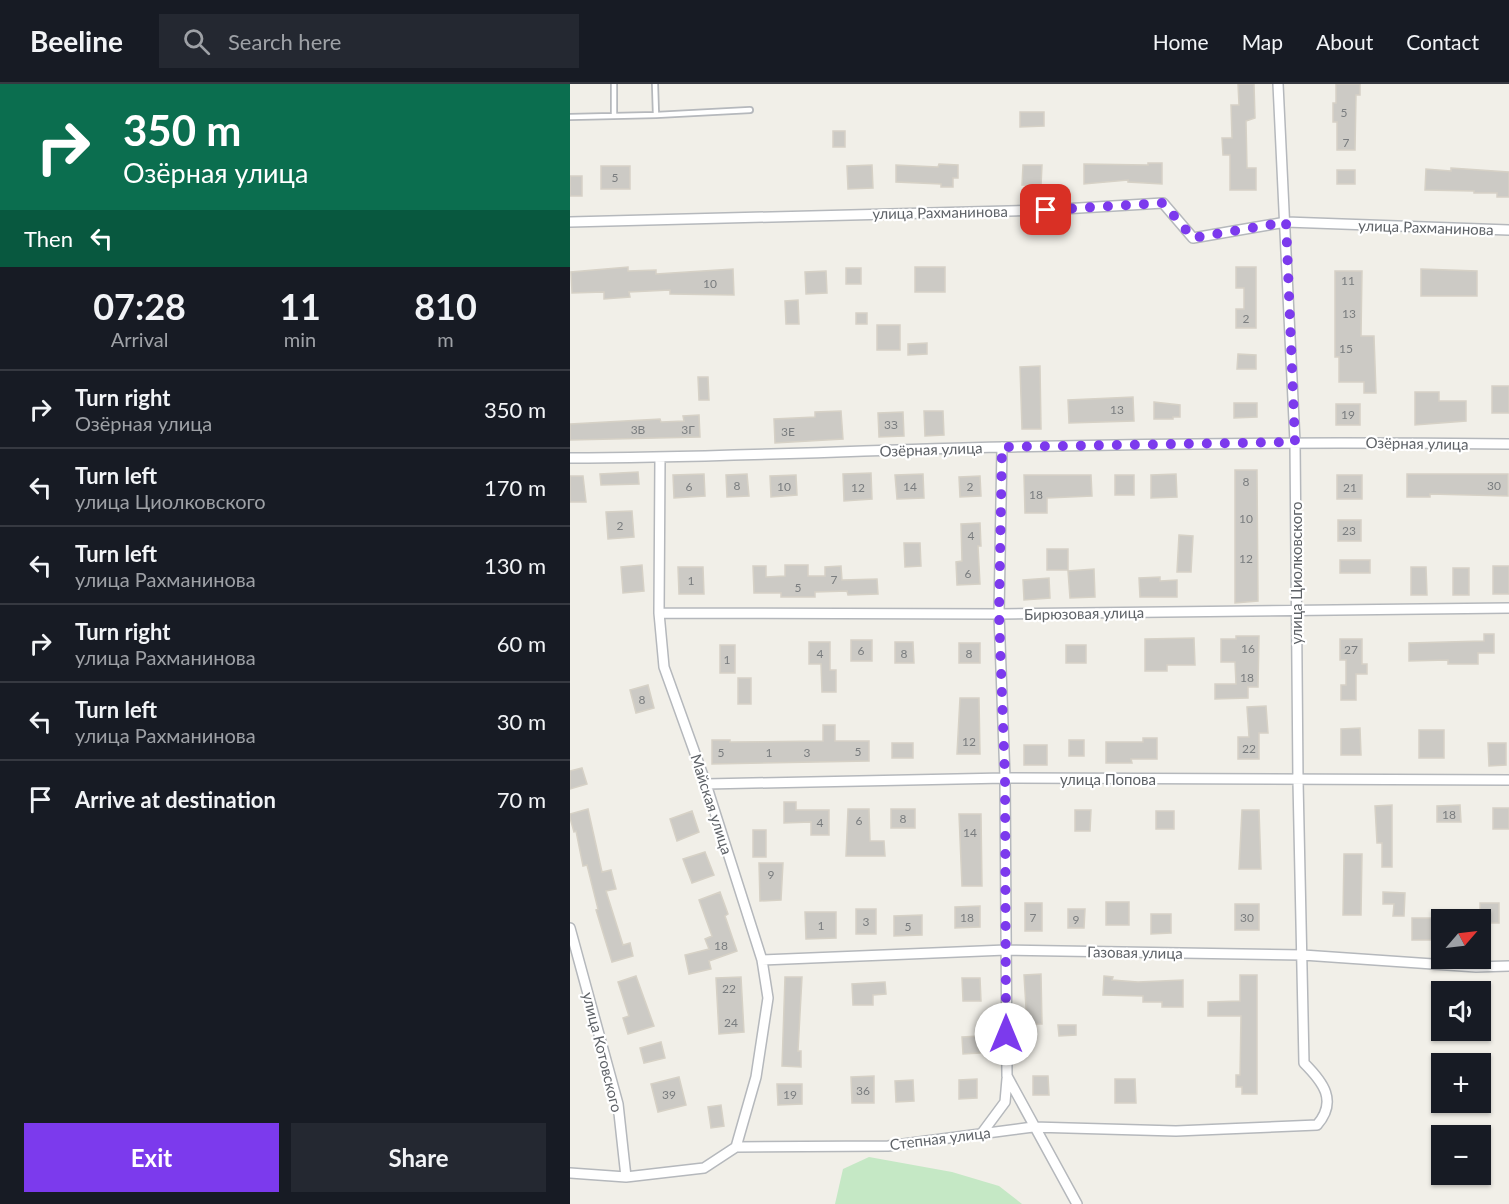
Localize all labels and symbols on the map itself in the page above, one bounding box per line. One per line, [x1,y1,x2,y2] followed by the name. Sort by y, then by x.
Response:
[1341,105,1348,120] house number: 5
[1343,135,1350,150] house number: 7
[612,170,619,185] house number: 5
[1020,184,1071,235] pin
[872,202,1008,222] street label: улица Рахманинова
[1358,216,1494,238] street label: улица Рахманинова
[1341,273,1355,288] house number: 11
[703,276,717,291] house number: 10
[1342,306,1356,321] house number: 13
[1243,311,1250,326] house number: 2
[1339,341,1353,356] house number: 15
[1110,402,1124,417] house number: 13
[1341,407,1355,422] house number: 19
[884,417,898,432] house number: 3З
[631,422,646,437] house number: 3В
[681,422,695,437] house number: 3Г
[781,424,795,439] house number: 3Е
[1365,433,1469,453] street label: Озёрная улица
[879,438,983,460] street label: Озёрная улица
[1243,474,1250,489] house number: 8
[734,478,741,493] house number: 8
[1487,478,1501,493] house number: 30
[686,479,693,494] house number: 6
[777,479,791,494] house number: 10
[903,479,917,494] house number: 14
[967,479,974,494] house number: 2
[851,480,865,495] house number: 12
[1343,480,1357,495] house number: 21
[1029,487,1043,502] house number: 18
[1287,502,1305,644] street label: улица Циолковского
[1239,511,1253,526] house number: 10
[617,518,624,533] house number: 2
[1342,523,1356,538] house number: 23
[968,528,975,543] house number: 4
[1239,551,1253,566] house number: 12
[965,566,972,581] house number: 6
[831,572,838,587] house number: 7
[688,573,695,588] house number: 1
[795,580,802,595] house number: 5
[1024,603,1144,623] street label: Бирюзовая улица
[1241,641,1255,656] house number: 16
[1344,642,1358,657] house number: 27
[858,643,865,658] house number: 6
[817,646,824,661] house number: 4
[901,646,908,661] house number: 8
[966,646,973,661] house number: 8
[724,652,731,667] house number: 1
[1240,670,1254,685] house number: 18
[639,692,646,707] house number: 8
[962,734,976,749] house number: 12
[1242,741,1256,756] house number: 22
[855,744,862,759] house number: 5
[718,745,725,760] house number: 5
[766,745,773,760] house number: 1
[804,745,811,760] house number: 3
[687,752,737,856] street label: Майская улица
[1060,770,1156,788] street label: улица Попова
[1442,807,1456,822] house number: 18
[900,811,907,826] house number: 8
[856,813,863,828] house number: 6
[817,815,824,830] house number: 4
[963,825,977,840] house number: 14
[768,867,775,882] house number: 9
[1431,909,1491,969] north arrow
[960,910,974,925] house number: 18
[1030,910,1037,925] house number: 7
[1240,910,1254,925] house number: 30
[1073,912,1080,927] house number: 9
[863,914,870,929] house number: 3
[818,918,825,933] house number: 1
[905,919,912,934] house number: 5
[714,938,728,953] house number: 18
[1087,942,1183,962] street label: Газовая улица
[722,981,736,996] house number: 22
[579,990,627,1114] street label: улица Котовского
[974,1002,1038,1066] position arrow
[724,1015,738,1030] house number: 24
[856,1083,870,1098] house number: 36
[662,1087,676,1102] house number: 39
[783,1087,797,1102] house number: 19
[889,1123,991,1153] street label: Степная улица

